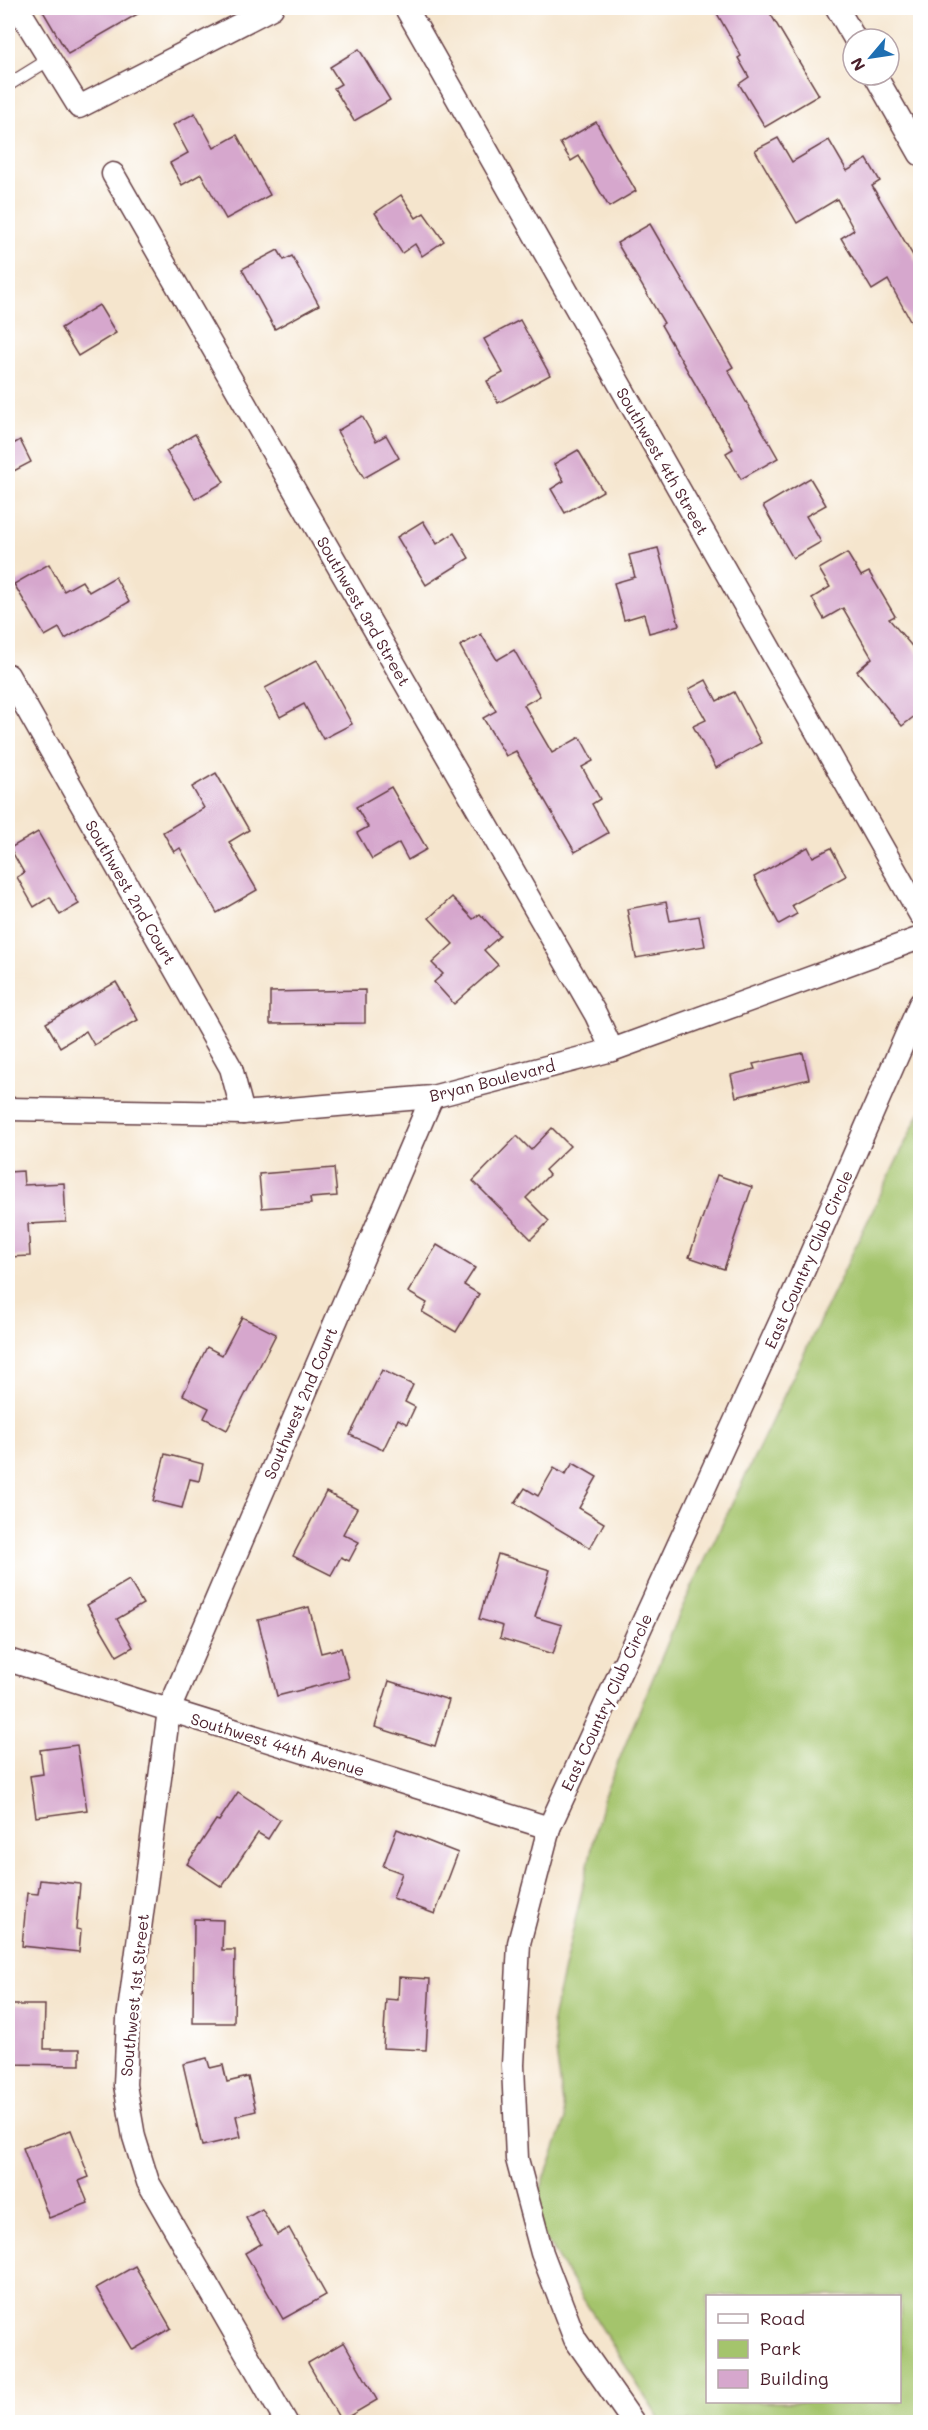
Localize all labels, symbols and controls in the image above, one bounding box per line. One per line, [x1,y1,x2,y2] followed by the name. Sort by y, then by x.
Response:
[841,27,901,87] north arrow
[845,54,870,75] text: N
[612,383,714,539] street label: Southwest 4th Street
[313,532,415,690] street label: Southwest 3rd Street
[81,816,181,968] street label: Southwest 2nd Court
[427,1054,557,1106] street label: Bryan Boulevard
[759,1166,857,1352] street label: East Country Club Circle
[258,1324,342,1482] street label: Southwest 2nd Court
[556,1610,656,1794] street label: East Country Club Circle
[188,1708,368,1780] street label: Southwest 44th Avenue
[115,1913,153,2077] street label: Southwest 1st Street
[706,2295,901,2403] legend
[760,2306,805,2330] text: Road
[760,2336,801,2360] text: Park
[760,2366,828,2390] text: Building

